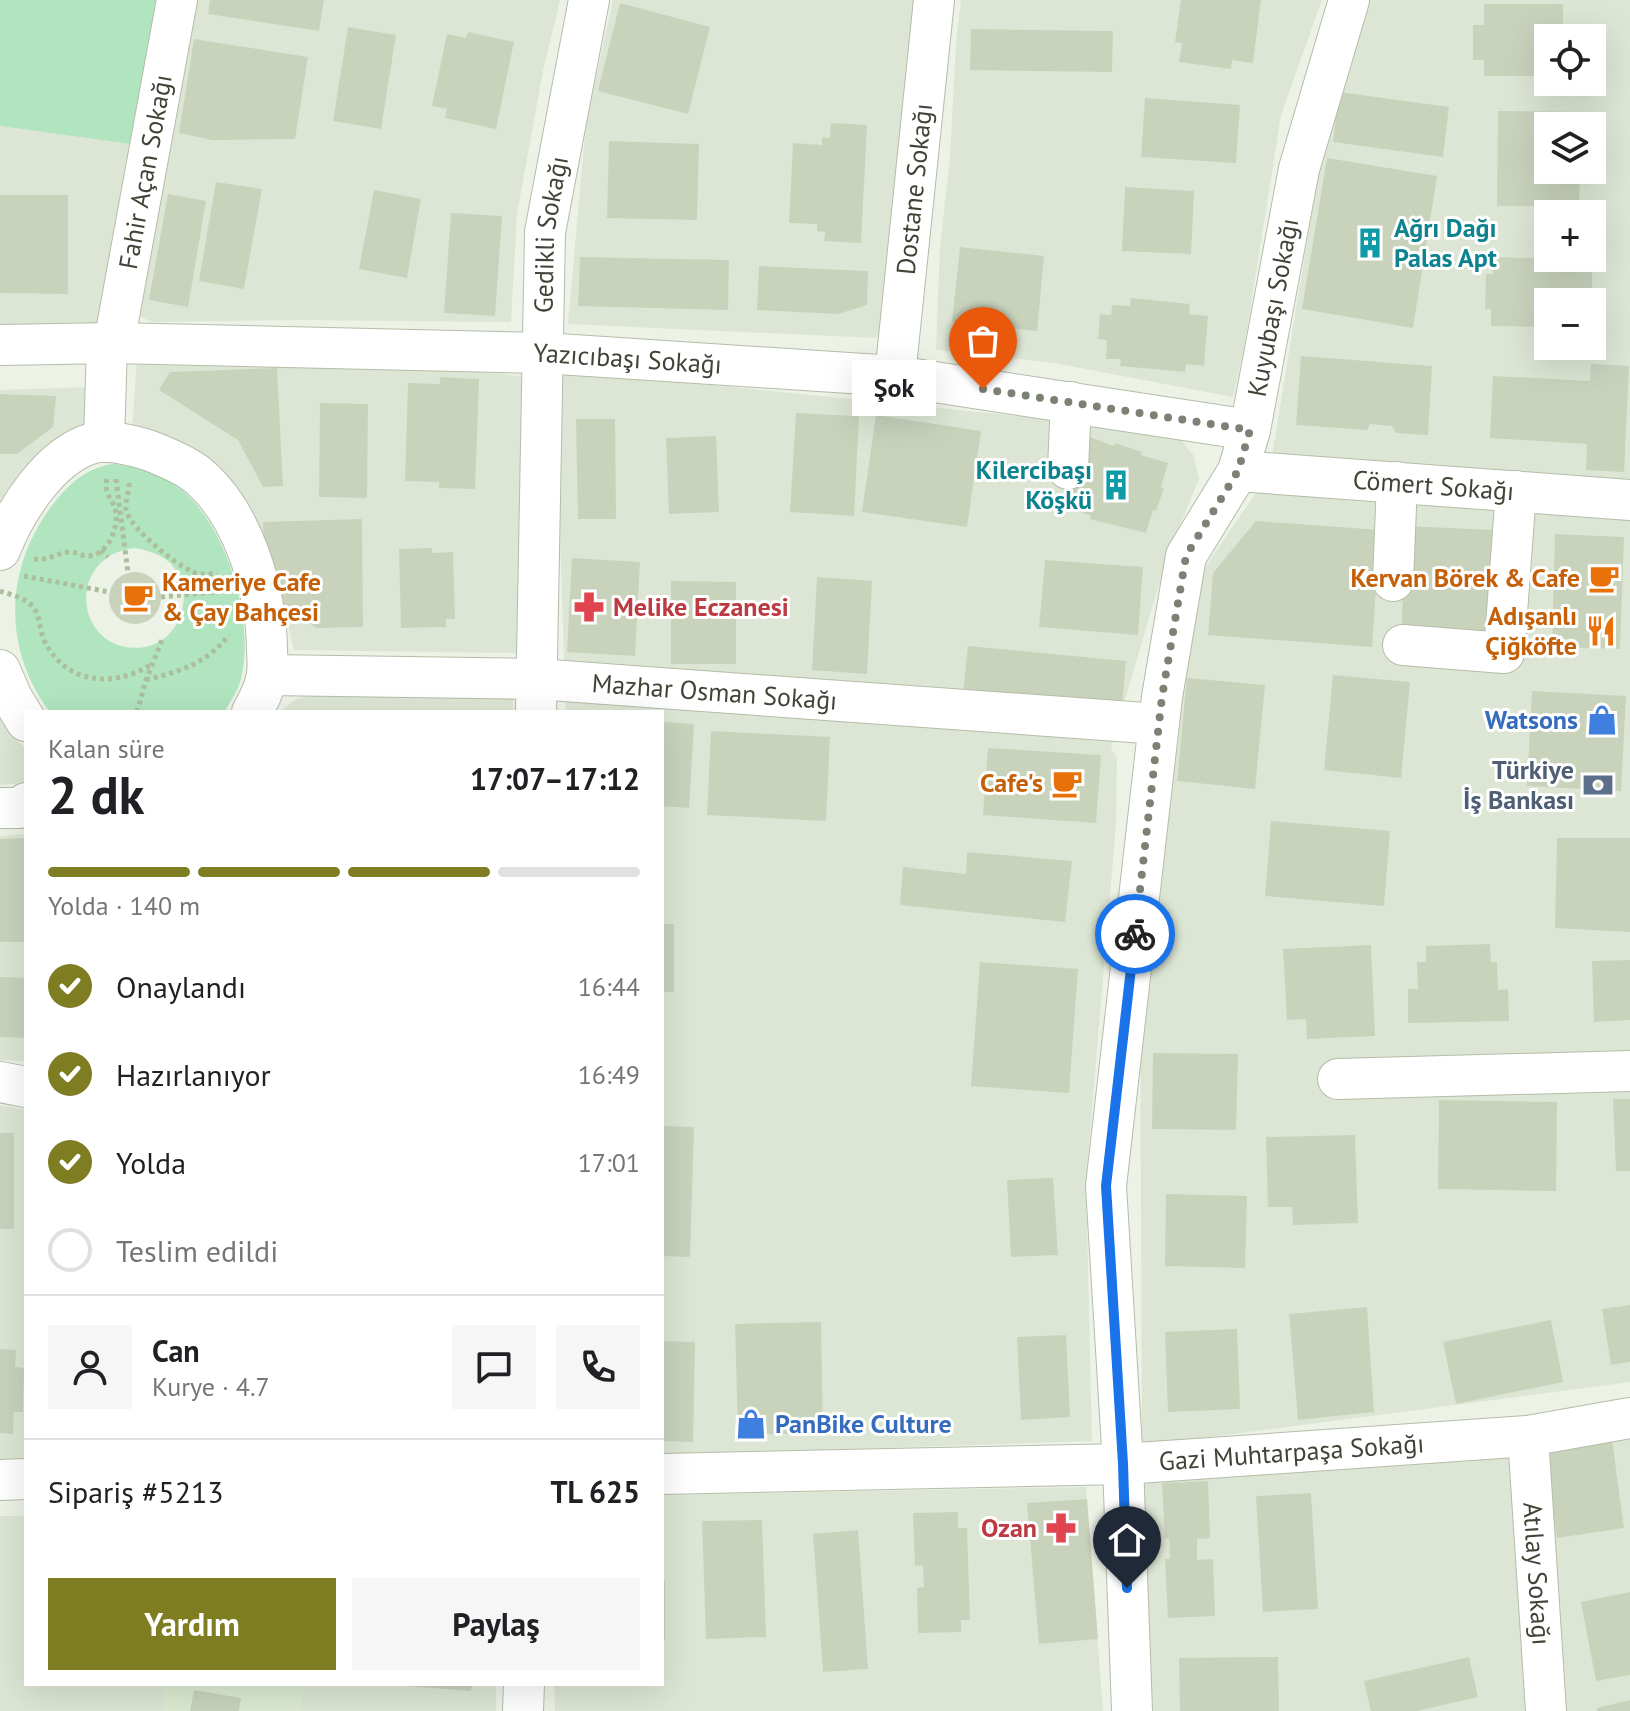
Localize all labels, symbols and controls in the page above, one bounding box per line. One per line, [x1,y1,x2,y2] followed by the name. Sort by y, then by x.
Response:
[1534,24,1606,360] map controls
[1534,24,1606,96] button: locate
[111,72,179,272] street label: Fahir Açan Sokağı
[889,102,939,276] street label: Dostane Sokağı
[1534,112,1606,184] button: layers
[526,153,575,313] street label: Gedikli Sokağı
[1534,200,1606,272] button: +
[1394,211,1497,274] place label: Ağrı Dağı Palas Apt
[1240,215,1305,399] street label: Kuyubaşı Sokağı
[1353,226,1387,260] building icon: Ağrı Dağı Palas Apt
[1534,288,1606,360] button: −
[949,307,1017,389] pin
[961,319,1005,363] icon: bag
[533,336,723,381] street label: Yazıcıbaşı Sokağı
[851,361,935,417] callout: Şok
[874,371,914,404] text: Şok
[976,453,1092,516] place label: Kilercibaşı Köşkü
[1352,463,1515,507] street label: Cömert Sokağı
[1099,468,1133,502] building icon: Kilercibaşı Köşkü
[1351,561,1580,594] place label: Kervan Börek & Cafe
[1587,561,1621,595] cafe icon: Kervan Börek & Cafe
[162,565,321,628] place label: Kameriye Cafe & Çay Bahçesi
[121,580,155,614] cafe icon: Kameriye Cafe & Çay Bahçesi
[572,590,606,624] pharmacy icon: Melike Eczanesi
[613,590,789,623] place label: Melike Eczanesi
[1485,599,1577,662] place label: Adışanlı Çiğköfte
[1584,614,1618,648] restaurant icon: Adışanlı Çiğköfte
[591,666,838,717] street label: Mazhar Osman Sokağı
[1485,703,1578,736] place label: Watsons
[1585,703,1619,737] shop icon: Watsons
[48,732,165,765] text: Kalan süre
[1463,753,1574,816] place label: Türkiye İş Bankası
[470,759,640,798] text: 17:07–17:12
[48,761,144,828] text: 2 dk
[980,766,1043,799] place label: Cafe's
[1050,766,1084,800] cafe icon: Cafe's
[1581,768,1615,802] bank icon: Türkiye İş Bankası
[48,889,200,922] text: Yolda · 140 m
[1095,894,1175,974] courier
[1113,912,1157,956] icon: bike
[48,964,92,1008] icon: check
[116,967,246,1006] text: Onaylandı
[578,970,640,1003] text: 16:44
[48,1052,92,1096] icon: check
[116,1055,271,1094] text: Hazırlanıyor
[578,1058,640,1091] text: 16:49
[48,1140,92,1184] icon: check
[116,1143,186,1182] text: Yolda
[578,1146,640,1179] text: 17:01
[116,1231,278,1270] text: Teslim edildi
[48,1325,132,1409] button: person
[452,1325,536,1409] button: chat
[556,1325,640,1409] button: phone
[152,1331,200,1370] text: Can
[152,1370,270,1403] text: Kurye · 4.7
[734,1407,768,1441] shop icon: PanBike Culture
[775,1407,952,1440] place label: PanBike Culture
[1158,1426,1425,1477] street label: Gazi Muhtarpaşa Sokağı
[48,1472,224,1511] text: Sipariş #5213
[550,1472,640,1511] text: TL 625
[1516,1501,1559,1646] street label: Atılay Sokağı
[1093,1506,1161,1588] pin
[981,1511,1037,1544] place label: Ozan
[1044,1511,1078,1545] pharmacy icon: Ozan
[1105,1518,1149,1562] icon: home
[48,1578,336,1670] button: Yardım
[352,1578,640,1670] button: Paylaş

